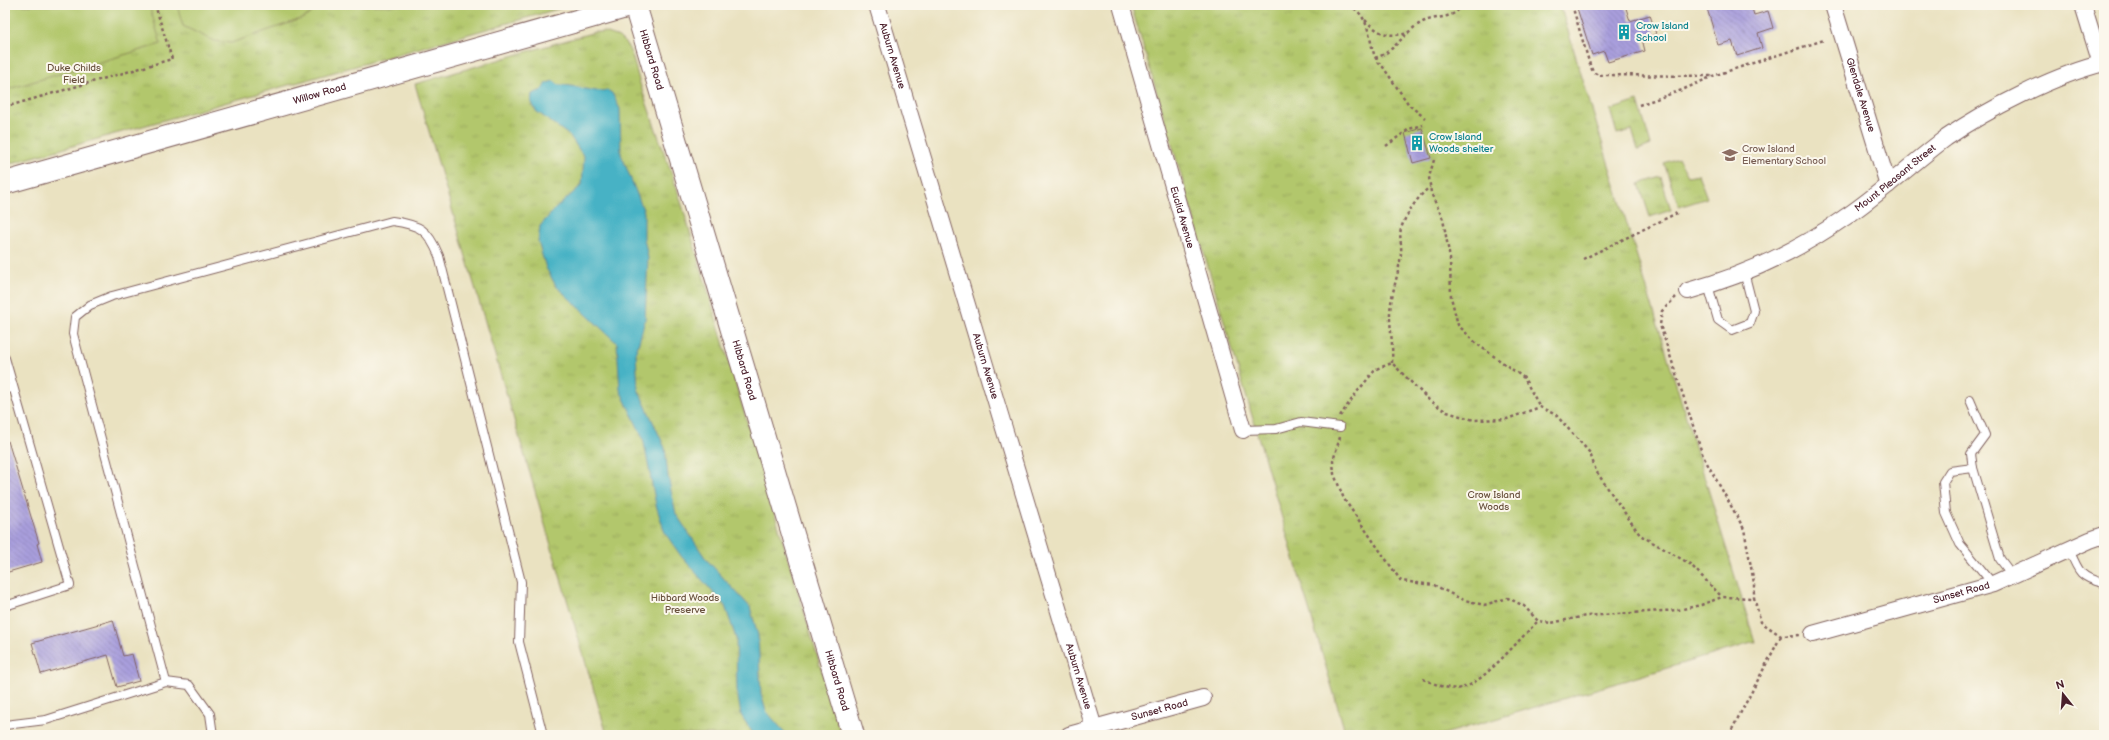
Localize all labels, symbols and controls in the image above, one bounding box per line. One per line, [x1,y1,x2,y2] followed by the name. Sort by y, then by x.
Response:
[1636,20,1689,44] place label: Crow Island School
[877,21,908,90] street label: Auburn Avenue
[1615,23,1633,41] building icon: Crow Island School
[637,28,666,92] street label: Hibbard Road
[1843,56,1877,134] street label: Glendale Avenue
[47,62,101,86] park label: Duke Childs Field
[292,81,348,107] street label: Willow Road
[1429,131,1494,155] place label: Crow Island Woods shelter
[1408,134,1426,152] building icon: Crow Island Woods shelter
[1852,142,1938,215] street label: Mount Pleasant Street
[1742,143,1826,167] place label: Crow Island Elementary School
[1721,146,1739,164] school or university icon: Crow Island Elementary School
[1167,185,1197,250] street label: Euclid Avenue
[970,332,1001,401] street label: Auburn Avenue
[729,338,759,402] street label: Hibbard Road
[1468,489,1521,513] park label: Crow Island Woods
[1932,579,1991,606] street label: Sunset Road
[651,592,719,616] park label: Hibbard Woods Preserve
[1063,642,1094,711] street label: Auburn Avenue
[822,649,852,713] street label: Hibbard Road
[2043,674,2083,714] north arrow
[2054,677,2066,692] text: N
[1130,696,1189,724] street label: Sunset Road

